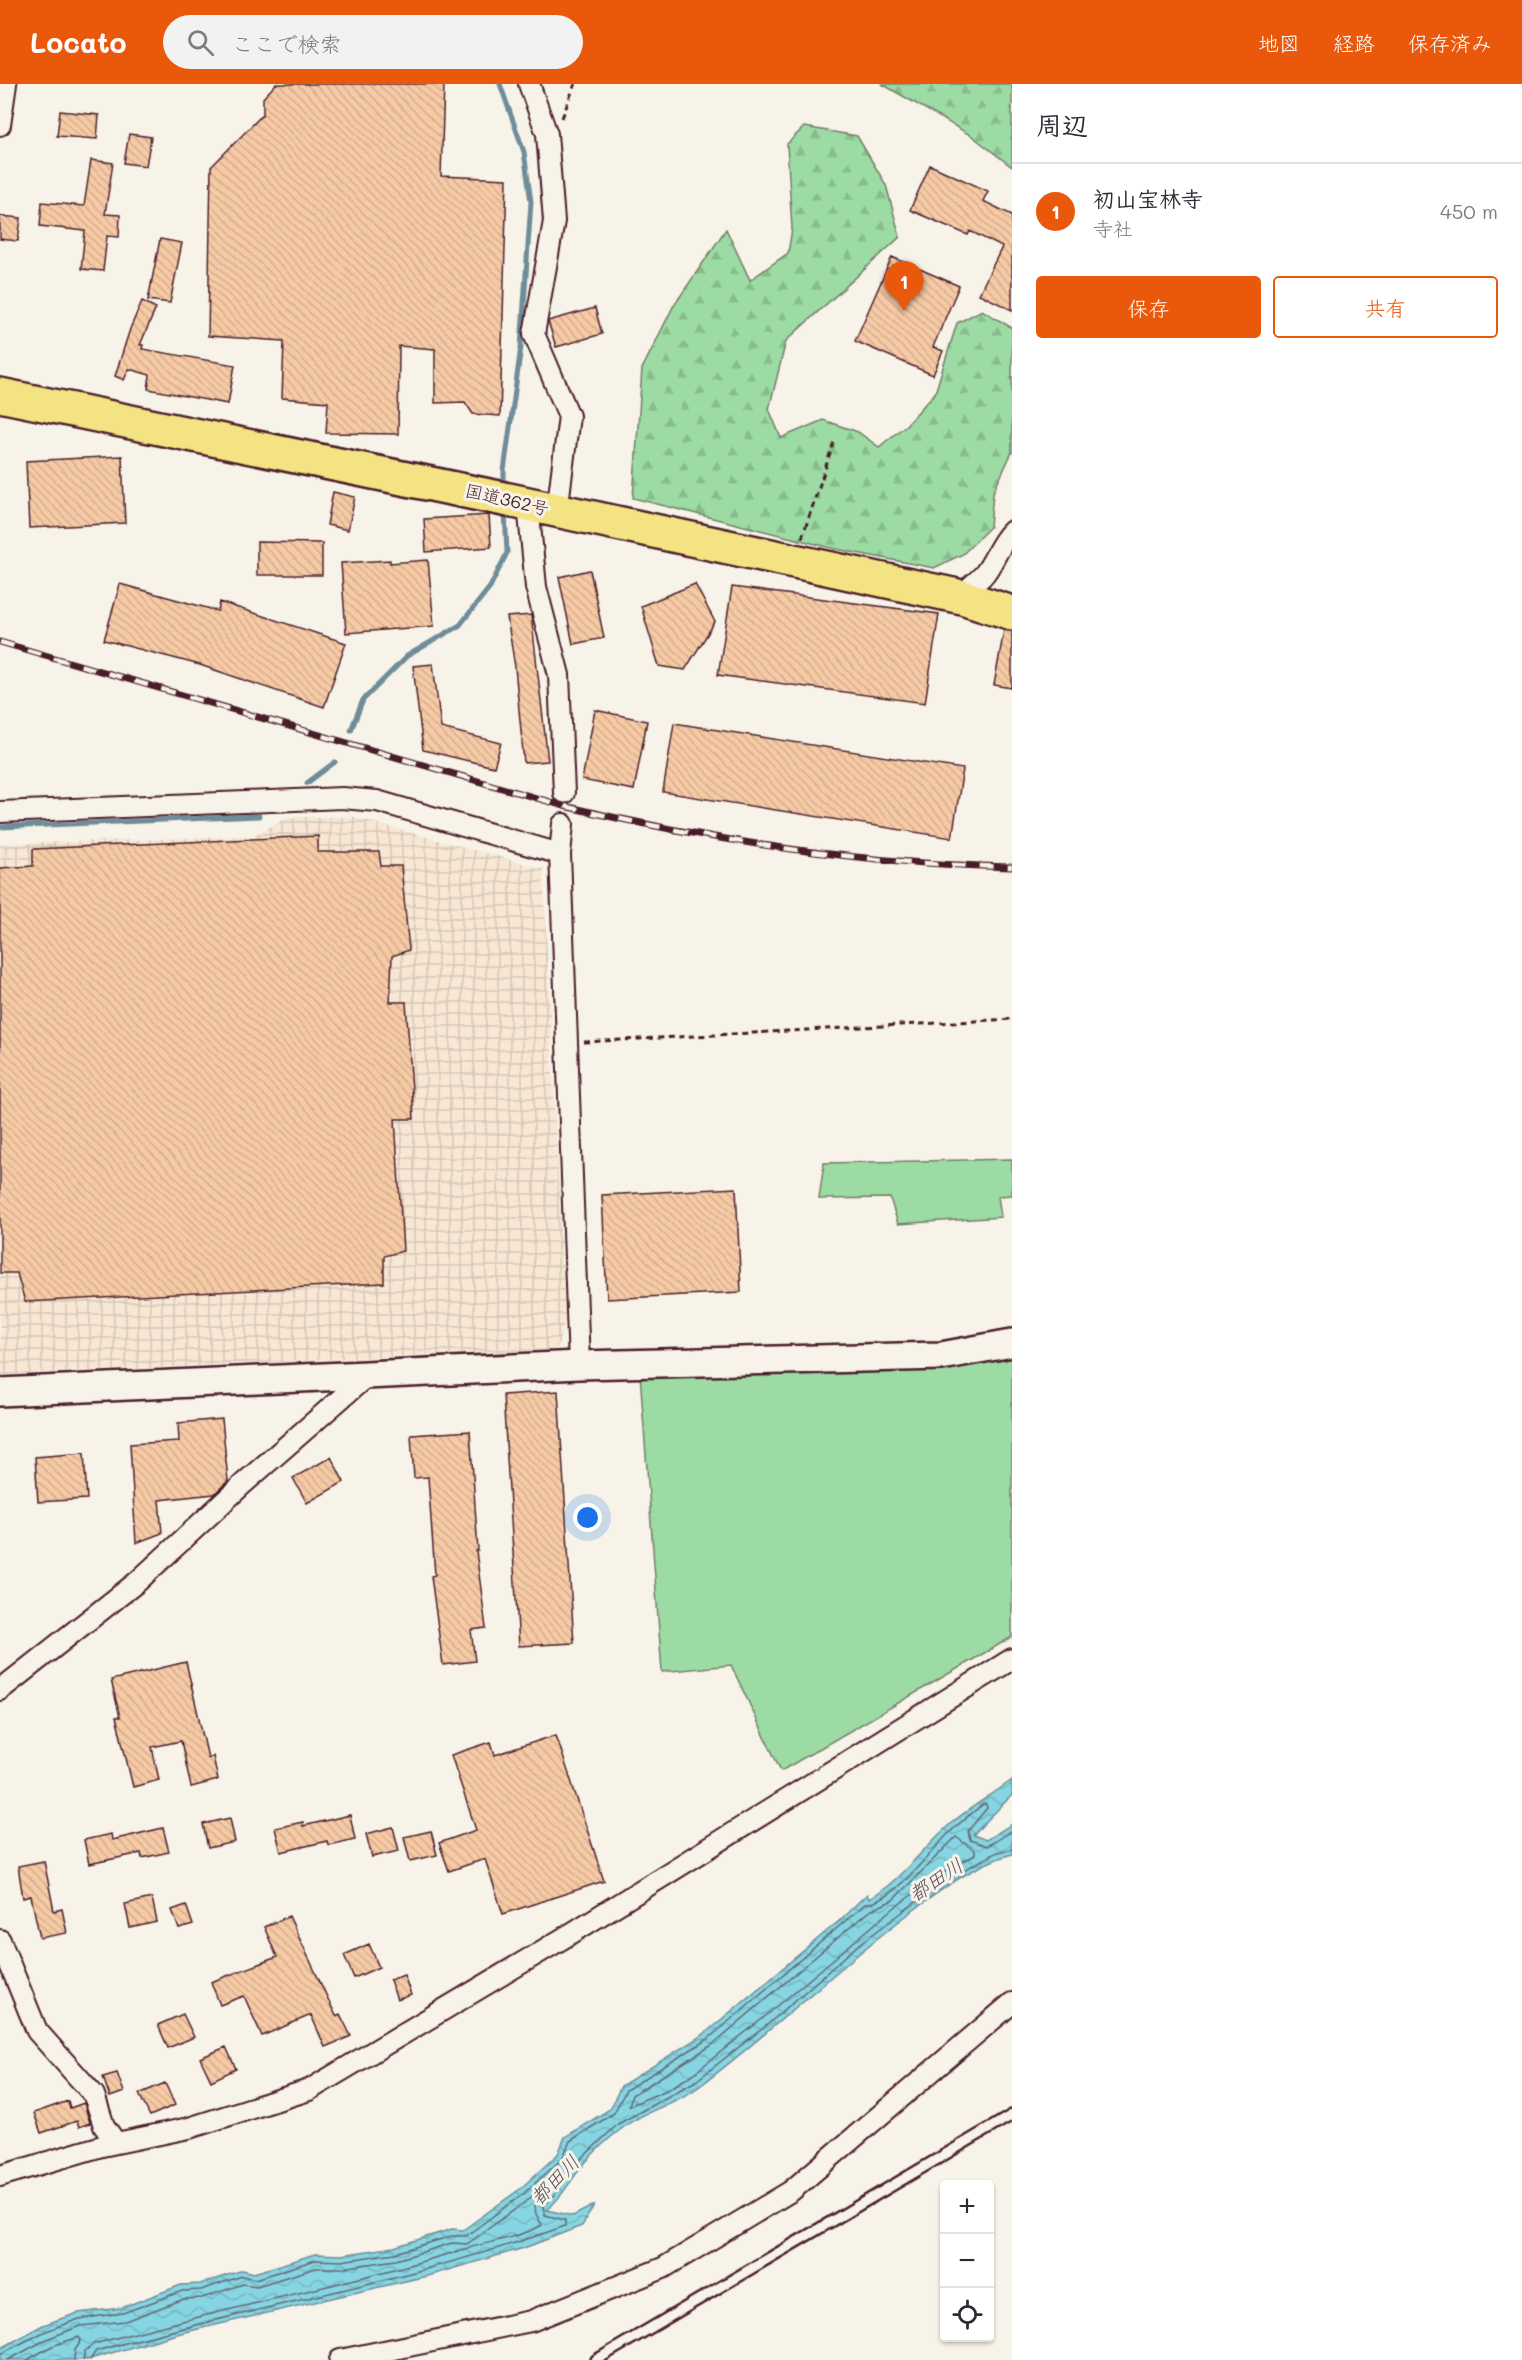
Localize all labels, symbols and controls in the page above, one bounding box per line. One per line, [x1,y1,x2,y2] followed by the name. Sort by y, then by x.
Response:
[163,15,583,69] search box
[30,24,127,60] text: Locato
[184,26,217,59] icon: search
[232,29,342,58] text: ここで検索
[1258,29,1300,56] text: 地図
[1333,29,1375,56] text: 経路
[1408,29,1492,56] text: 保存済み
[1036,108,1088,142] text: 周辺
[1093,184,1203,213] text: 初山宝林寺
[1051,198,1060,224] text: 1
[1440,198,1498,224] text: 450 m
[1093,215,1133,241] text: 寺社
[884,262,924,311] pin: 1
[1036,276,1261,338] button: 保存
[1273,276,1498,338] button: 共有
[463,478,552,520] street label: 国道362号
[573,1503,602,1532] your location
[903,1852,968,1907] water label: 都田川
[524,2149,584,2210] water label: 都田川
[940,2180,994,2342] map controls
[940,2180,994,2234] button: +
[940,2234,994,2288] button: −
[940,2288,994,2342] button: locate

